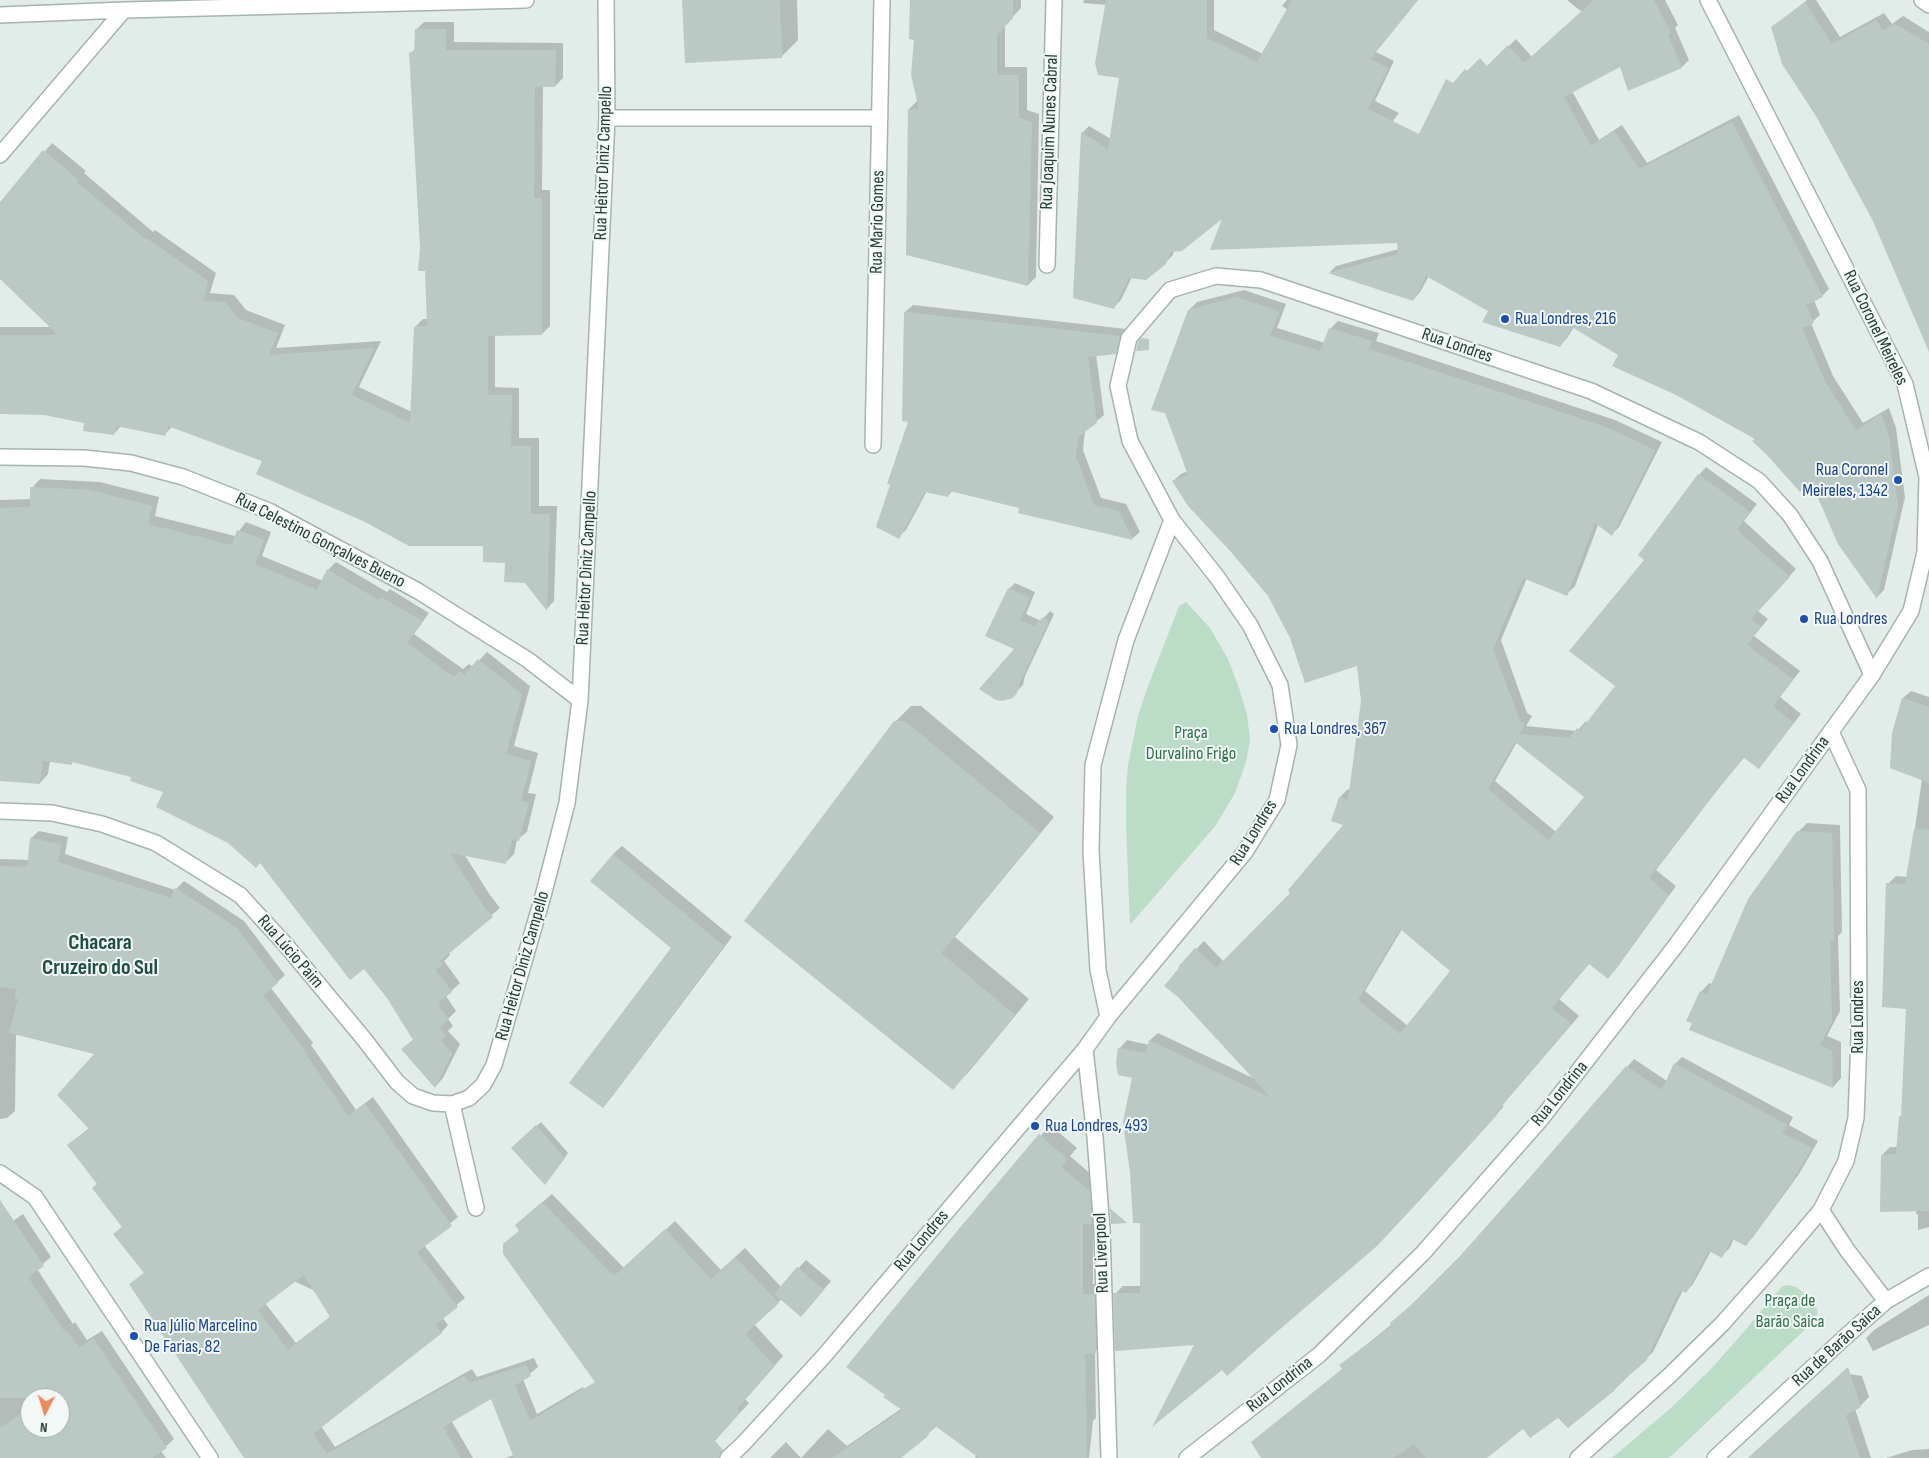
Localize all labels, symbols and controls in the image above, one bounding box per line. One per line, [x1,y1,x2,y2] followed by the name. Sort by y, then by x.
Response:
[1036,54,1064,210] street label: Rua Joaquim Nunes Cabral
[591,85,617,241] street label: Rua Heitor Diniz Campello
[866,170,890,274] street label: Rua Mario Gomes
[1838,267,1912,389] street label: Rua Coronel Meireles
[1515,308,1616,330] place label: Rua Londres, 216
[1499,313,1511,325] marker: Rua Londres, 216
[1419,324,1495,368] street label: Rua Londres
[1802,459,1888,502] place label: Rua Coronel Meireles, 1342
[1892,474,1904,486] marker: Rua Coronel Meireles, 1342
[231,489,409,593] street label: Rua Celestino Gonçalves Bueno
[572,490,602,646] street label: Rua Heitor Diniz Campello
[1814,608,1887,630] place label: Rua Londres
[1798,613,1810,625] marker: Rua Londres
[1284,718,1386,740] place label: Rua Londres, 367
[1146,722,1236,764] park label: Praça Durvalino Frigo
[1268,723,1280,735] marker: Rua Londres, 367
[1771,732,1835,808] street label: Rua Londrina
[1225,796,1283,870] street label: Rua Londres
[491,889,555,1043] street label: Rua Heitor Diniz Campello
[252,911,328,993] street label: Rua Lúcio Paim
[42,930,158,981] district label: Chacara Cruzeiro do Sul
[1847,980,1869,1054] street label: Rua Londres
[1527,1057,1593,1131] street label: Rua Londrina
[1045,1115,1148,1137] place label: Rua Londres, 493
[1029,1120,1041,1132] marker: Rua Londres, 493
[890,1206,954,1276] street label: Rua Londres
[1090,1212,1114,1294] street label: Rua Liverpool
[1755,1290,1825,1332] park label: Praça de Barão Saica
[1788,1300,1886,1392] street label: Rua de Barão Saica
[144,1315,257,1358] place label: Rua Júlio Marcelino De Farias, 82
[128,1330,140,1342] marker: Rua Júlio Marcelino De Farias, 82
[1243,1353,1317,1417] street label: Rua Londrina
[20,1388,70,1438] north arrow
[39,1419,48,1436] text: N

